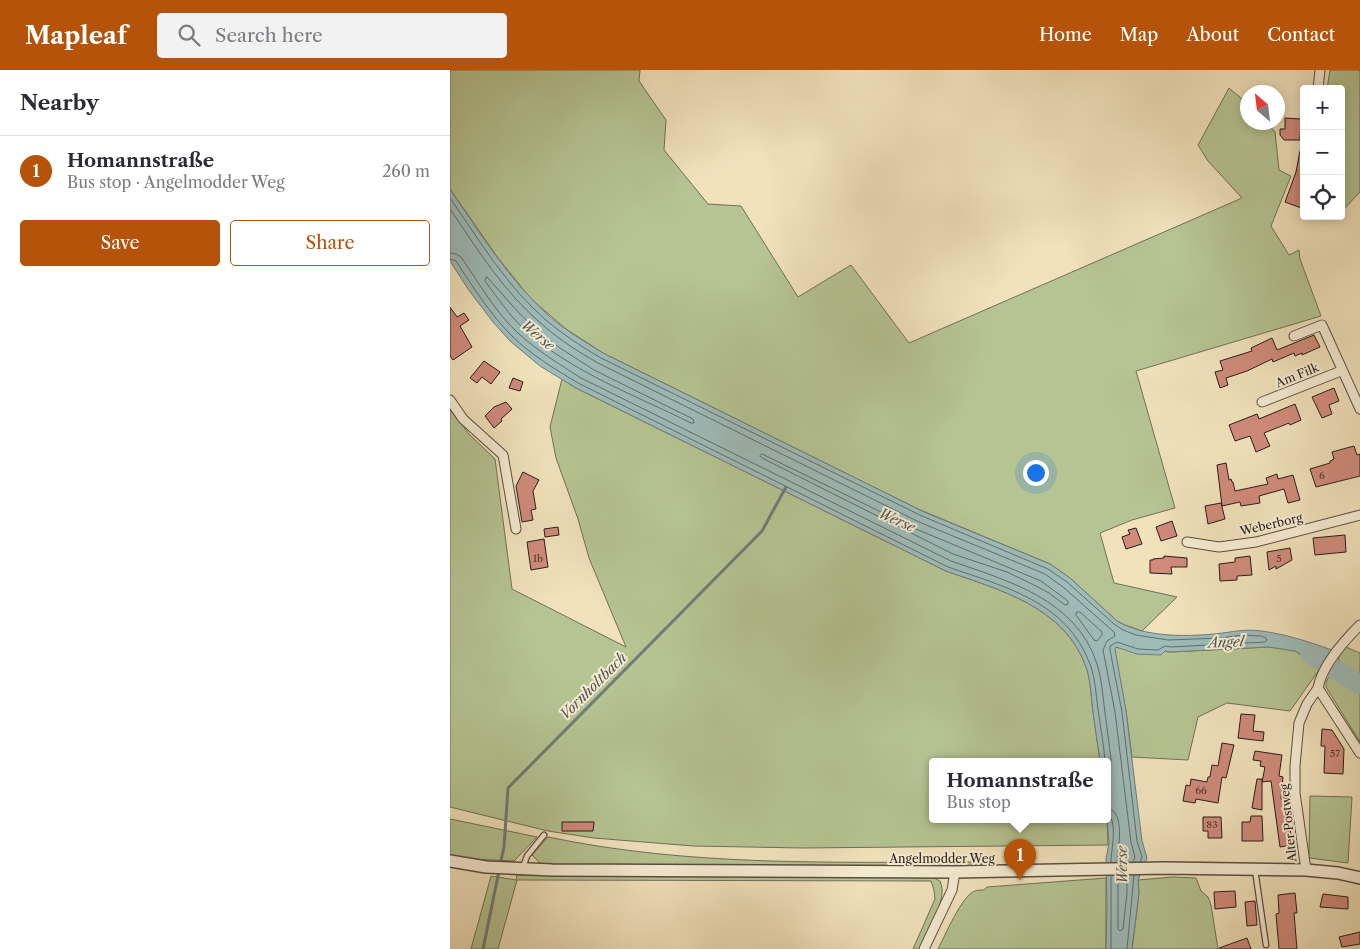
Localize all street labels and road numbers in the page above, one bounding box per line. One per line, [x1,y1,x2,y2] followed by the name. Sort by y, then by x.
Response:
[1272,359,1322,391] street label: Am Filk
[1237,509,1304,539] street label: Weberborg
[1276,783,1300,864] street label: Alter Postweg
[888,851,995,866] street label: Angelmodder Weg

